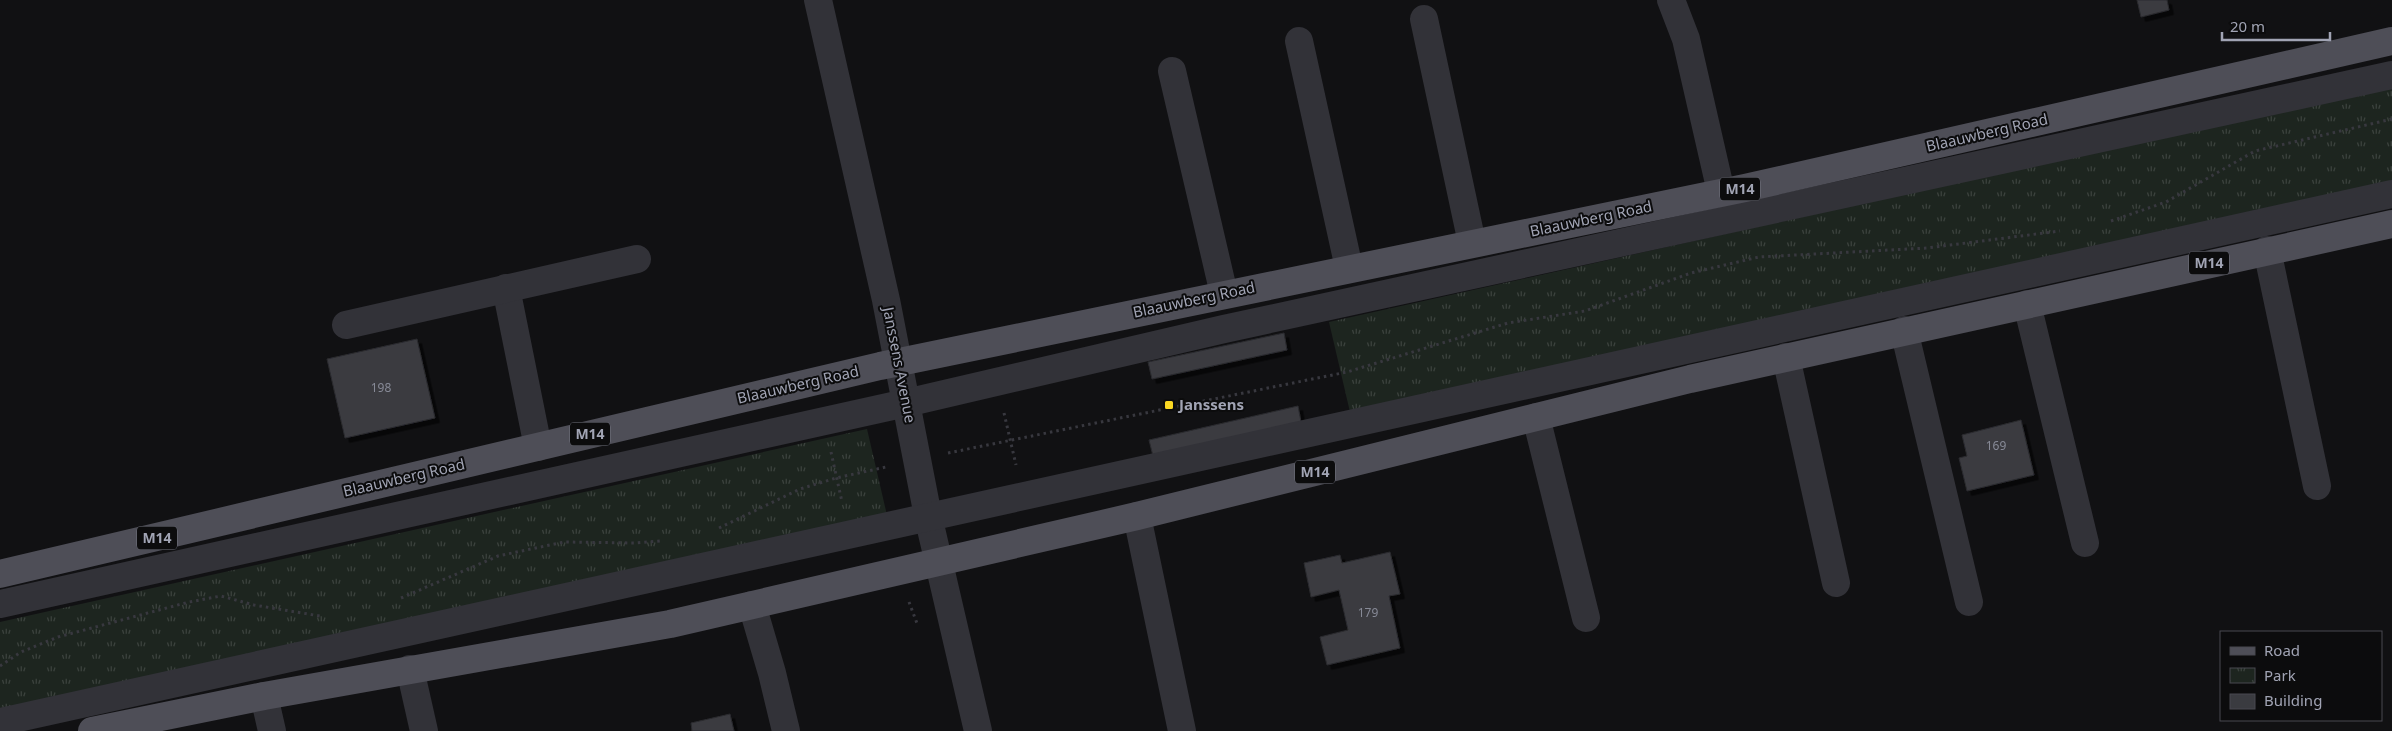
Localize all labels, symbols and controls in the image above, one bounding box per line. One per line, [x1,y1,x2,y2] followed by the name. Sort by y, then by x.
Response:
[2222,10,2330,42] scale bar
[2230,16,2265,36] text: 20 m
[1924,108,2050,156] street label: Blaauwberg Road
[1720,178,1760,200] road number: M14
[1528,195,1654,241] street label: Blaauwberg Road
[2189,252,2229,274] road number: M14
[1131,276,1257,322] street label: Blaauwberg Road
[879,303,921,424] street label: Janssens Avenue
[735,360,861,408] street label: Blaauwberg Road
[371,379,391,396] house number: 198
[1177,394,1244,414] place label: Janssens
[1163,399,1175,411] marker: Janssens
[570,422,610,446] road number: M14
[1986,437,2006,454] house number: 169
[341,453,467,501] street label: Blaauwberg Road
[1295,461,1335,484] road number: M14
[137,526,177,550] road number: M14
[1358,604,1378,621] house number: 179
[2220,631,2382,721] legend
[2264,640,2300,660] text: Road
[2264,665,2296,685] text: Park
[2264,690,2322,710] text: Building

